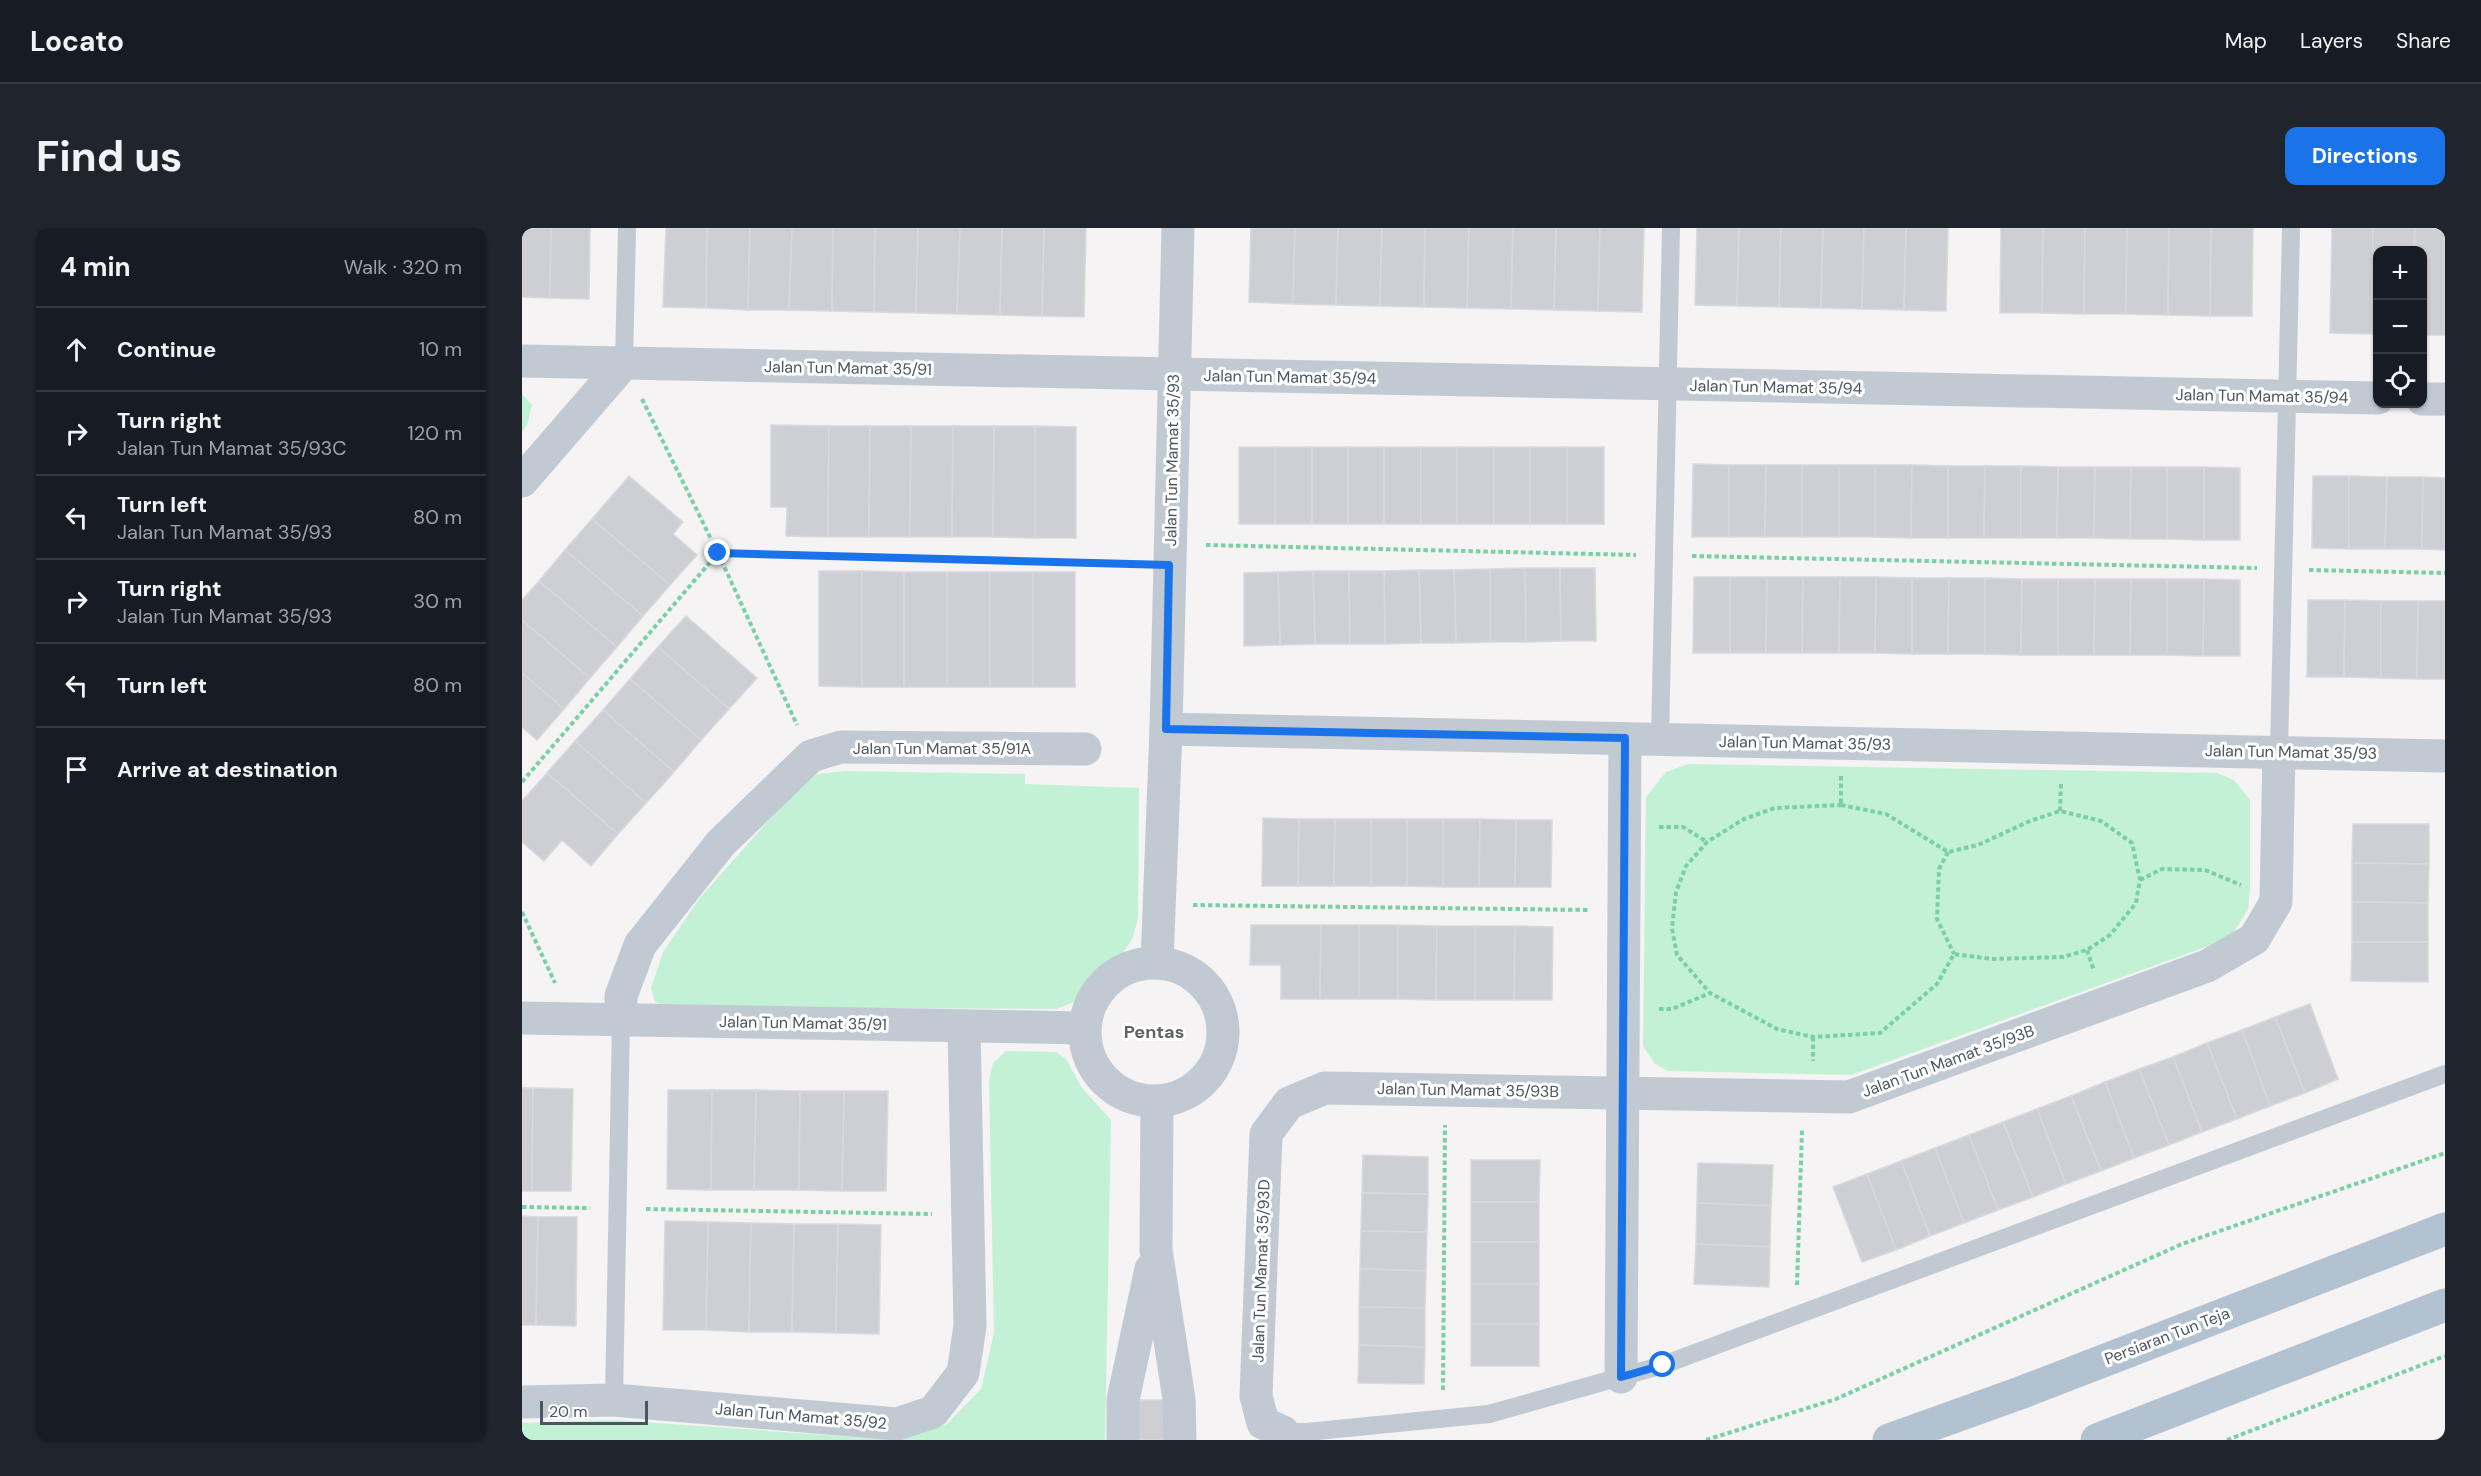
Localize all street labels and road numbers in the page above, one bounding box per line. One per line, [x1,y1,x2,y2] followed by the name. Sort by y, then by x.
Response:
[764,356,932,380] street label: Jalan Tun Mamat 35/91
[1203,365,1377,389] street label: Jalan Tun Mamat 35/94
[1160,374,1184,546] street label: Jalan Tun Mamat 35/93
[1689,375,1863,399] street label: Jalan Tun Mamat 35/94
[2175,384,2349,408] street label: Jalan Tun Mamat 35/94
[1719,731,1891,755] street label: Jalan Tun Mamat 35/93
[853,738,1032,759] street label: Jalan Tun Mamat 35/91A
[2205,740,2377,764] street label: Jalan Tun Mamat 35/93
[719,1011,887,1035] street label: Jalan Tun Mamat 35/91
[1859,1020,2037,1102] street label: Jalan Tun Mamat 35/93B
[1377,1078,1559,1102] street label: Jalan Tun Mamat 35/93B
[1247,1179,1275,1363] street label: Jalan Tun Mamat 35/93D
[2101,1302,2233,1370] street label: Persiaran Tun Teja
[714,1398,888,1434] street label: Jalan Tun Mamat 35/92

